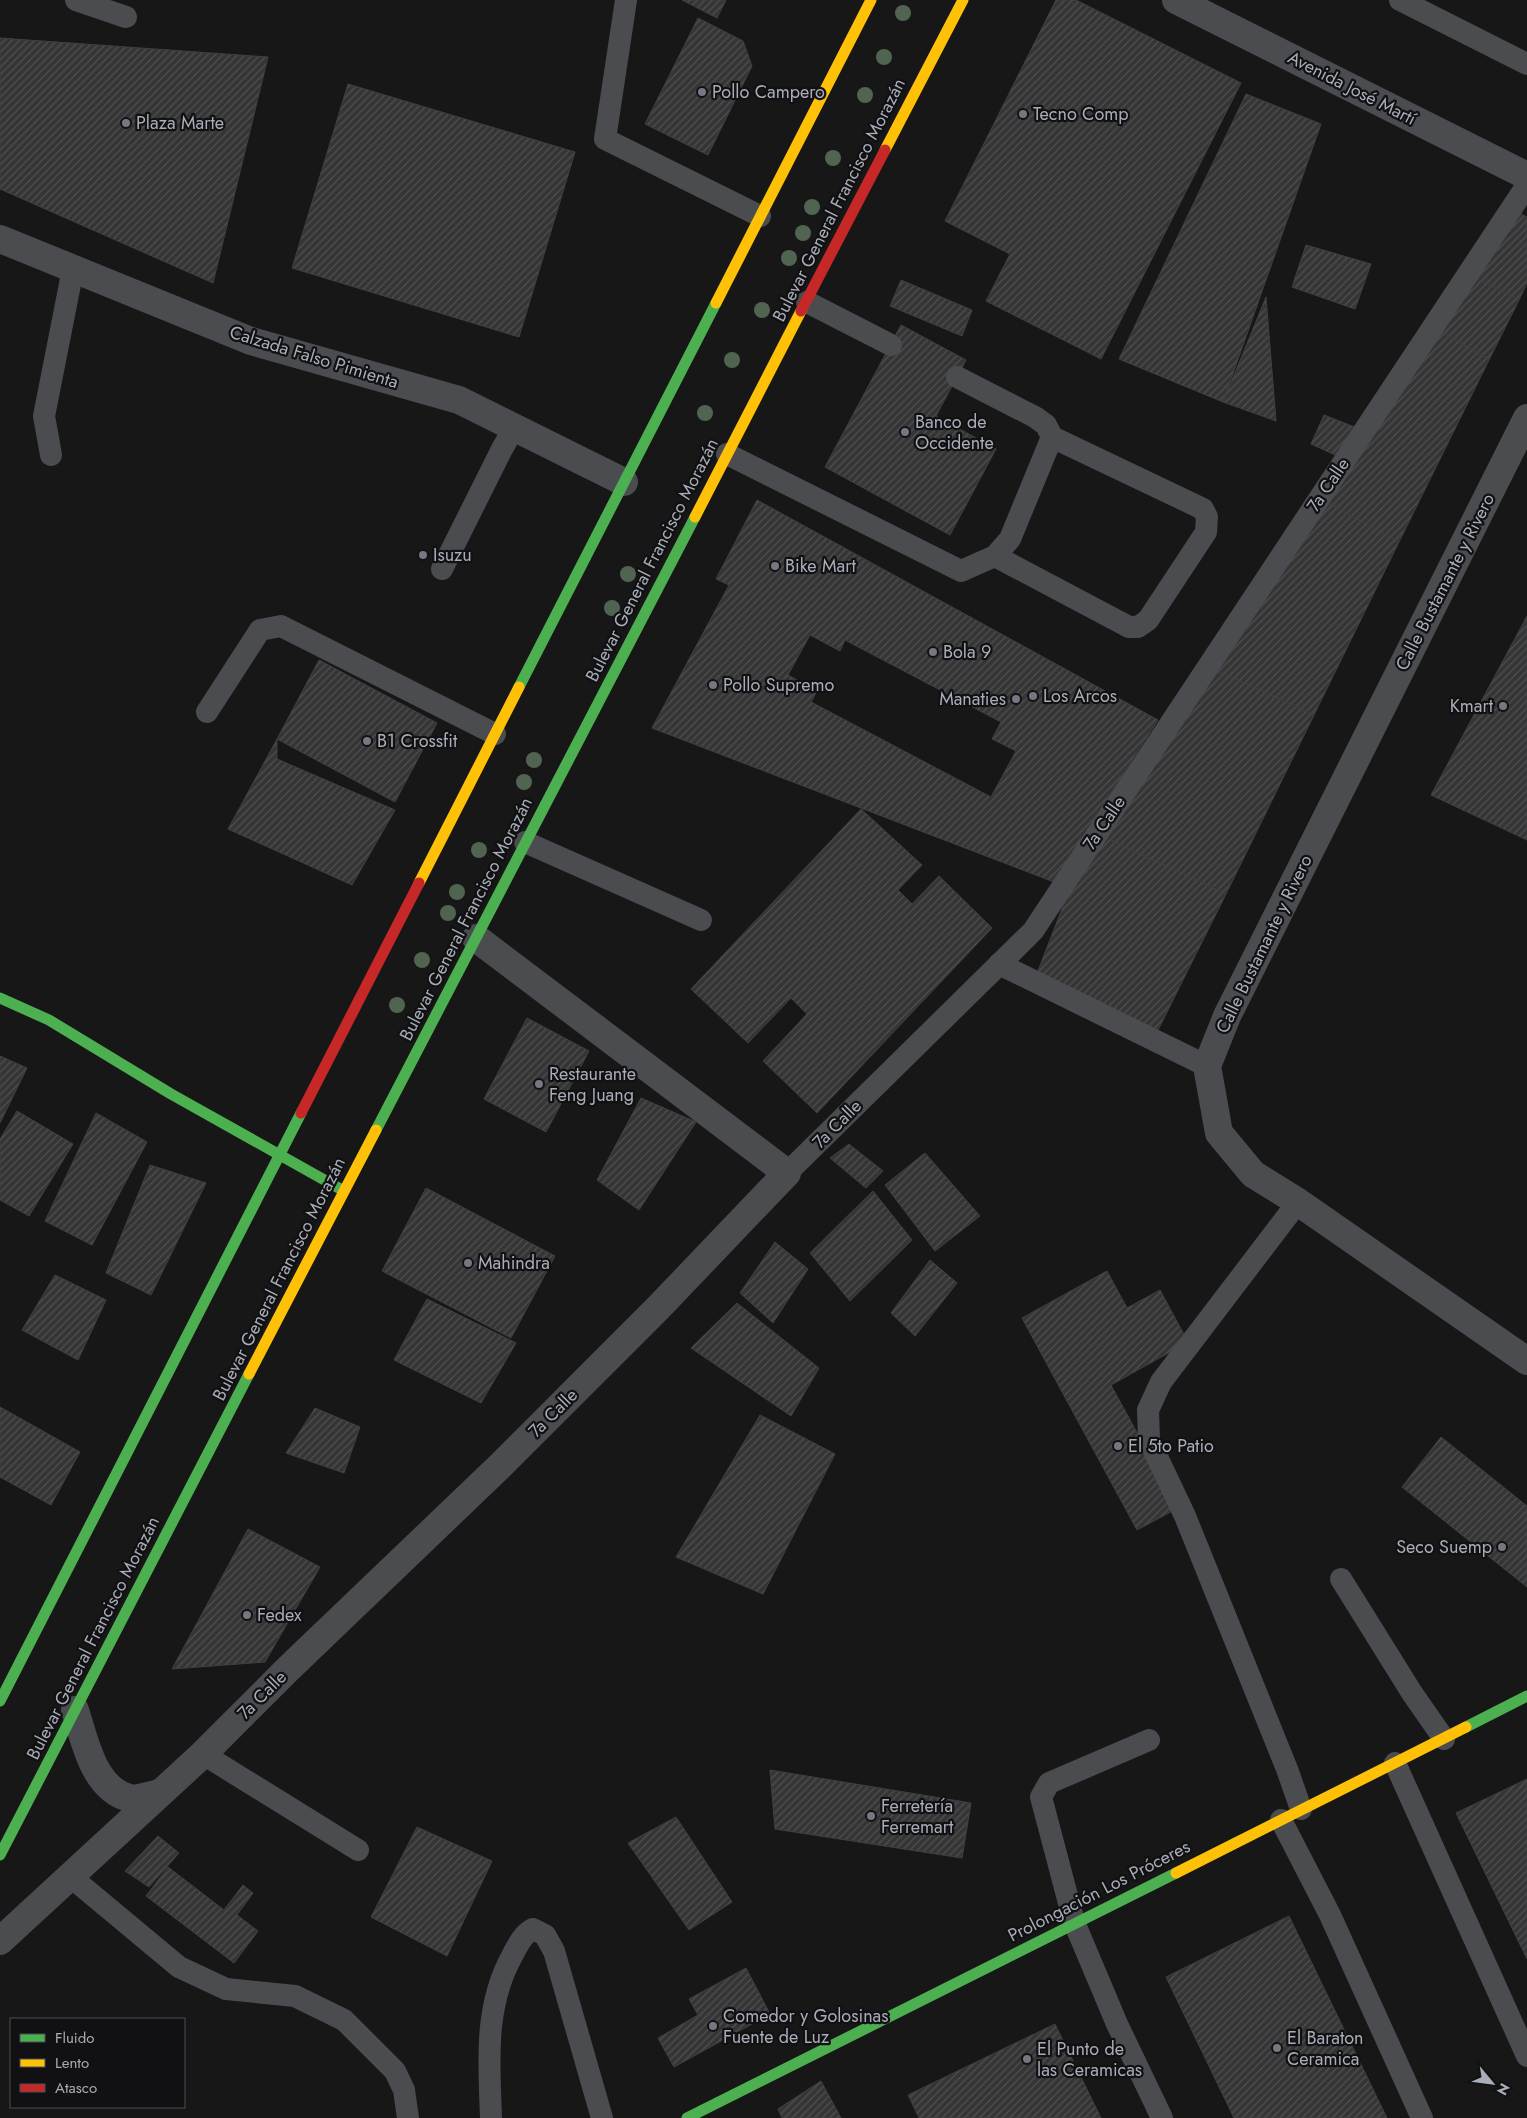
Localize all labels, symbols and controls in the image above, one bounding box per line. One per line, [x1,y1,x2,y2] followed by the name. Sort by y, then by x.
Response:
[1283,44,1422,132] street label: Avenida José Martí
[766,74,912,326] street label: Bulevar General Francisco Morazán
[712,79,825,105] place label: Pollo Campero
[696,86,708,98] marker: Pollo Campero
[1033,101,1129,127] place label: Tecno Comp
[1017,108,1029,120] marker: Tecno Comp
[136,110,224,136] place label: Plaza Marte
[120,117,132,129] marker: Plaza Marte
[226,319,402,395] street label: Calzada Falso Pimienta
[915,409,994,456] place label: Banco de Occidente
[899,426,911,438] marker: Banco de Occidente
[579,434,725,686] street label: Bulevar General Francisco Morazán
[1300,453,1356,517] street label: 7a Calle
[1389,489,1501,675] street label: Calle Bustamante y Rivero
[433,542,472,568] place label: Isuzu
[417,549,429,561] marker: Isuzu
[785,553,856,579] place label: Bike Mart
[769,560,781,572] marker: Bike Mart
[943,639,991,665] place label: Bola 9
[927,646,939,658] marker: Bola 9
[723,672,834,698] place label: Pollo Supremo
[707,679,719,691] marker: Pollo Supremo
[1043,683,1117,709] place label: Los Arcos
[939,686,1006,712] place label: Manaties
[1027,690,1039,702] marker: Los Arcos
[1010,693,1022,705] marker: Manaties
[1450,693,1494,719] place label: Kmart
[1497,700,1509,712] marker: Kmart
[377,728,458,754] place label: B1 Crossfit
[361,735,373,747] marker: B1 Crossfit
[1076,791,1132,855] street label: 7a Calle
[393,793,539,1045] street label: Bulevar General Francisco Morazán
[1209,850,1319,1038] street label: Calle Bustamante y Rivero
[549,1061,636,1108] place label: Restaurante Feng Juang
[533,1078,545,1090] marker: Restaurante Feng Juang
[807,1094,867,1154] street label: 7a Calle
[206,1153,352,1405] street label: Bulevar General Francisco Morazán
[478,1250,550,1276] place label: Mahindra
[462,1257,474,1269] marker: Mahindra
[523,1383,583,1443] street label: 7a Calle
[1128,1433,1214,1459] place label: El 5to Patio
[1112,1440,1124,1452] marker: El 5to Patio
[20,1512,166,1764] street label: Bulevar General Francisco Morazán
[1396,1534,1492,1560] place label: Seco Suemp
[1496,1541,1508,1553] marker: Seco Suemp
[257,1602,302,1628] place label: Fedex
[241,1609,253,1621] marker: Fedex
[232,1665,292,1725] street label: 7a Calle
[881,1793,954,1840] place label: Ferretería Ferremart
[865,1810,877,1822] marker: Ferretería Ferremart
[1003,1834,1195,1948] street label: Prolongación Los Próceres
[723,2003,889,2050] place label: Comedor y Golosinas Fuente de Luz
[10,2018,185,2108] legend
[707,2020,719,2032] marker: Comedor y Golosinas Fuente de Luz
[1287,2025,1364,2072] place label: El Baraton Ceramica
[55,2027,94,2049] text: Fluido
[1037,2036,1142,2083] place label: El Punto de las Ceramicas
[1271,2042,1283,2054] marker: El Baraton Ceramica
[55,2052,89,2074] text: Lento
[1021,2053,1033,2065] marker: El Punto de las Ceramicas
[1467,2058,1517,2108] north arrow
[55,2077,97,2099] text: Atasco
[1492,2080,1515,2099] text: N

